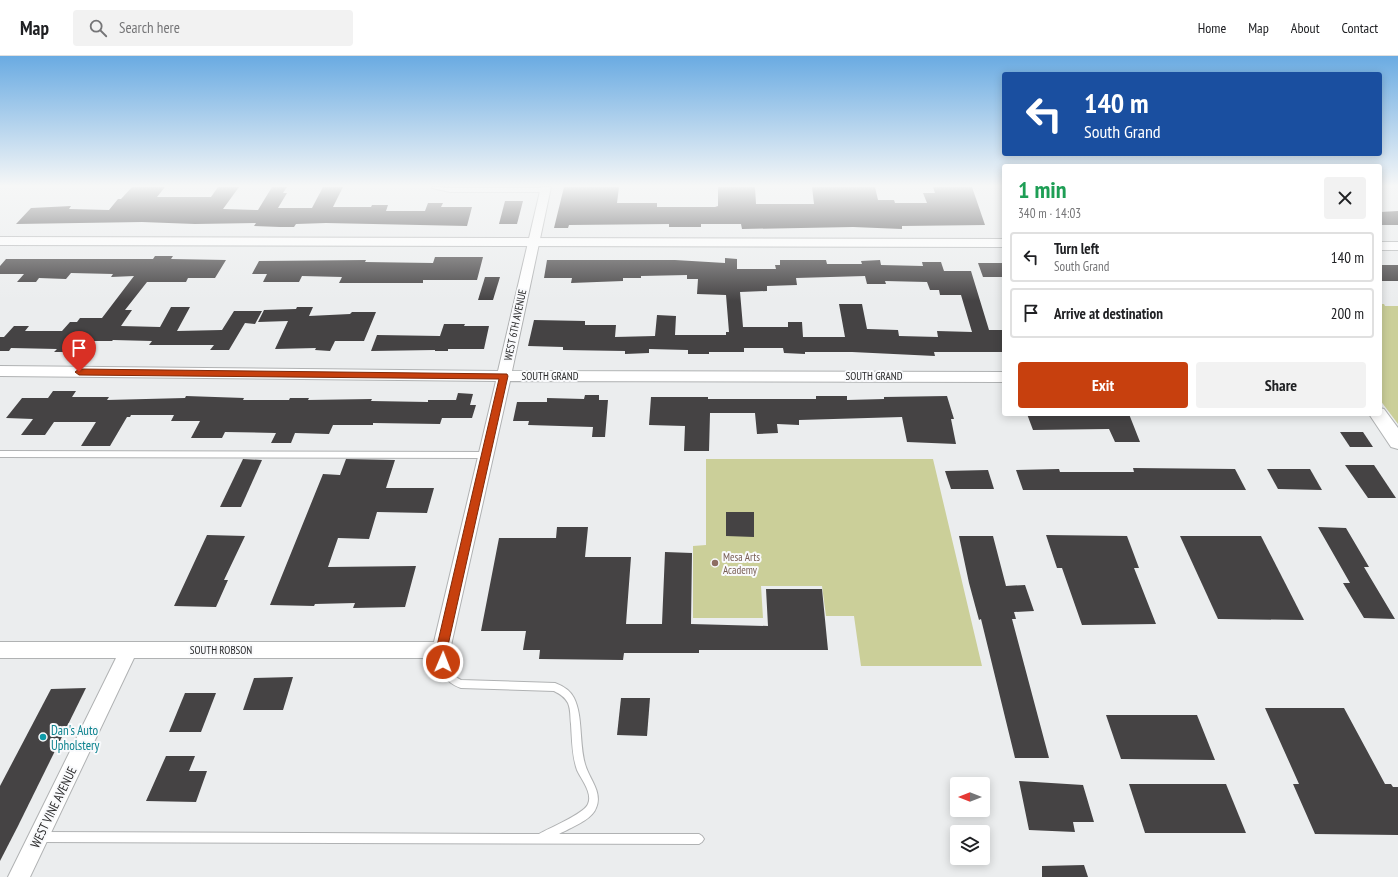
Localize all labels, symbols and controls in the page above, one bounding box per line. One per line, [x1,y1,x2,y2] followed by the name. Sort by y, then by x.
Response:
[73,10,353,46] search box
[20,16,49,40] text: Map
[87,17,109,39] icon: search
[119,18,180,37] text: Search here
[1198,19,1226,37] text: Home
[1248,19,1269,37] text: Map
[1291,19,1320,37] text: About
[1342,19,1378,37] text: Contact
[1084,84,1148,121] text: 140 m
[1018,88,1070,140] icon: left
[1084,120,1161,143] text: South Grand
[1018,174,1066,205] text: 1 min
[1324,177,1366,219] button: close
[1018,205,1081,222] text: 340 m · 14:03
[1054,239,1099,258] text: Turn left
[1020,246,1042,268] icon: left
[1331,248,1364,267] text: 140 m
[1054,258,1109,275] text: South Grand
[501,288,529,362] street label: WEST 6TH AVENUE
[1020,302,1042,324] icon: arrive
[1054,304,1163,323] text: Arrive at destination
[1331,304,1364,323] text: 200 m
[62,331,96,372] pin
[68,337,90,359] icon: arrive
[1018,362,1188,408] button: Exit
[1196,362,1366,408] button: Share
[522,369,579,383] street label: SOUTH GRAND
[846,369,903,383] street label: SOUTH GRAND
[723,550,760,577] place label: Mesa Arts Academy
[710,558,720,568] marker: Mesa Arts Academy
[422,641,464,683] position arrow
[190,643,252,657] street label: SOUTH ROBSON
[51,722,100,754] place label: Dan's Auto Upholstery
[38,732,48,742] marker: Dan's Auto Upholstery
[26,764,80,851] street label: WEST VINE AVENUE
[950,777,990,817] north arrow
[950,777,990,865] map controls
[950,825,990,865] button: layers

